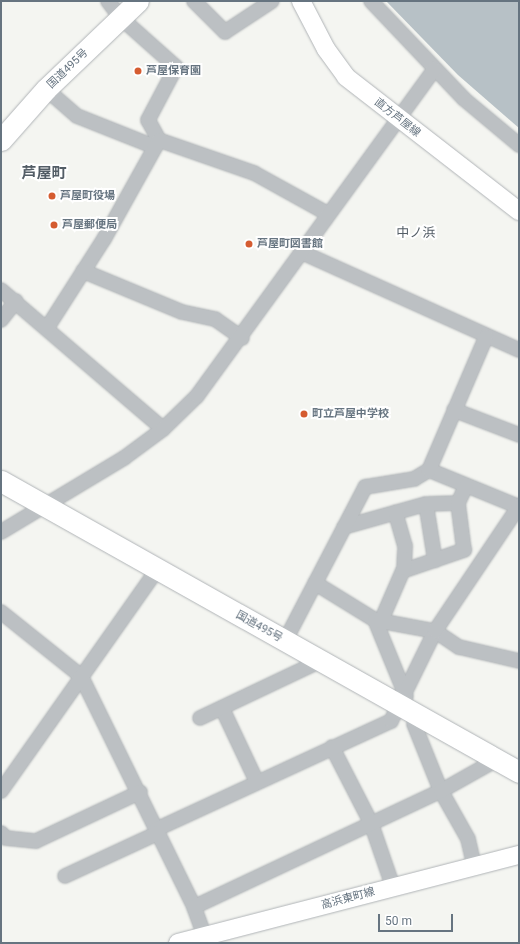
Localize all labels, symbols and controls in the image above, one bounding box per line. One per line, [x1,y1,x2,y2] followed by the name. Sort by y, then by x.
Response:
[45,46,91,92] street label: 国道495号
[146,64,201,78] place label: 芦屋保育園
[133,66,143,76] marker: 芦屋保育園
[371,96,423,140] street label: 直方芦屋線
[22,165,66,183] district label: 芦屋町
[60,189,115,203] place label: 芦屋町役場
[47,191,57,201] marker: 芦屋町役場
[62,218,117,232] place label: 芦屋郵便局
[49,220,59,230] marker: 芦屋郵便局
[397,225,435,241] district label: 中ノ浜
[257,237,323,251] place label: 芦屋町図書館
[244,239,254,249] marker: 芦屋町図書館
[312,407,389,421] place label: 町立芦屋中学校
[299,409,309,419] marker: 町立芦屋中学校
[233,609,285,645] street label: 国道495号
[320,886,376,912] street label: 高浜東町線
[380,906,455,932] scale bar
[385,914,412,928] text: 50 m

